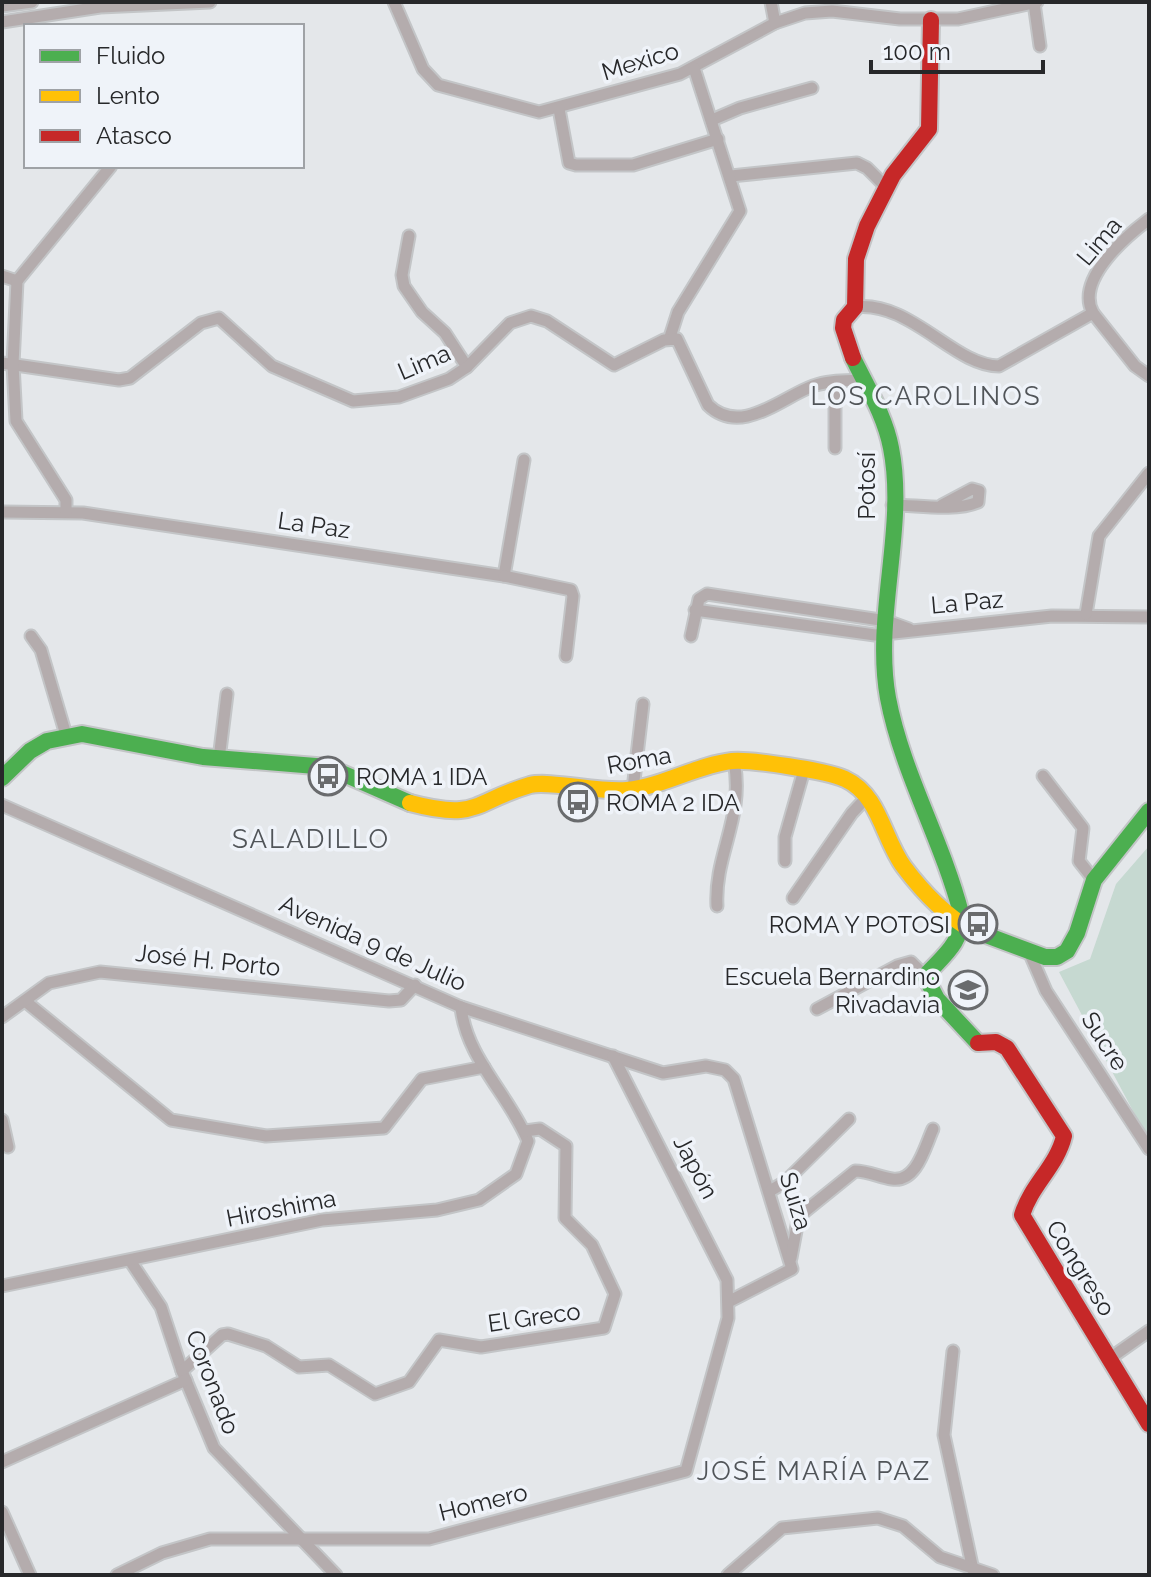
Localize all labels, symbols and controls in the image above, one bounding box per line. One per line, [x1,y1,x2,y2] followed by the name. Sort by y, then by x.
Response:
[24,24,304,168] legend
[871,24,1043,74] scale bar
[598,36,682,86] street label: Mexico
[883,37,951,66] text: 100 m
[96,41,165,70] text: Fluido
[96,81,160,110] text: Lento
[96,121,172,150] text: Atasco
[1070,211,1128,271] street label: Lima
[393,338,455,386] street label: Lima
[811,381,1042,411] district label: LOS CAROLINOS
[852,451,881,520] street label: Potosí
[276,506,352,544] street label: La Paz
[929,584,1005,620] street label: La Paz
[605,740,673,780] street label: Roma
[307,755,349,797] bus stop icon: ROMA 1 IDA
[356,762,487,791] place label: ROMA 1 IDA
[557,781,599,823] bus stop icon: ROMA 2 IDA
[606,788,740,817] place label: ROMA 2 IDA
[232,824,390,854] district label: SALADILLO
[275,889,471,997] street label: Avenida 9 de Julio
[957,903,999,945] bus stop icon: ROMA Y POTOSI
[769,910,950,939] place label: ROMA Y POTOSI
[134,938,282,982] street label: José H. Porto
[724,962,940,1019] place label: Escuela Bernardino Rivadavia
[947,969,989,1011] school or university icon: Escuela Bernardino Rivadavia
[1075,1006,1135,1076] street label: Sucre
[667,1130,725,1204] street label: Japón
[774,1169,818,1233] street label: Suiza
[224,1183,338,1233] street label: Hiroshima
[1040,1215,1122,1321] street label: Congreso
[486,1296,582,1338] street label: El Greco
[180,1326,246,1438] street label: Coronado
[697,1456,931,1486] district label: JOSÉ MARÍA PAZ
[436,1477,530,1527] street label: Homero

